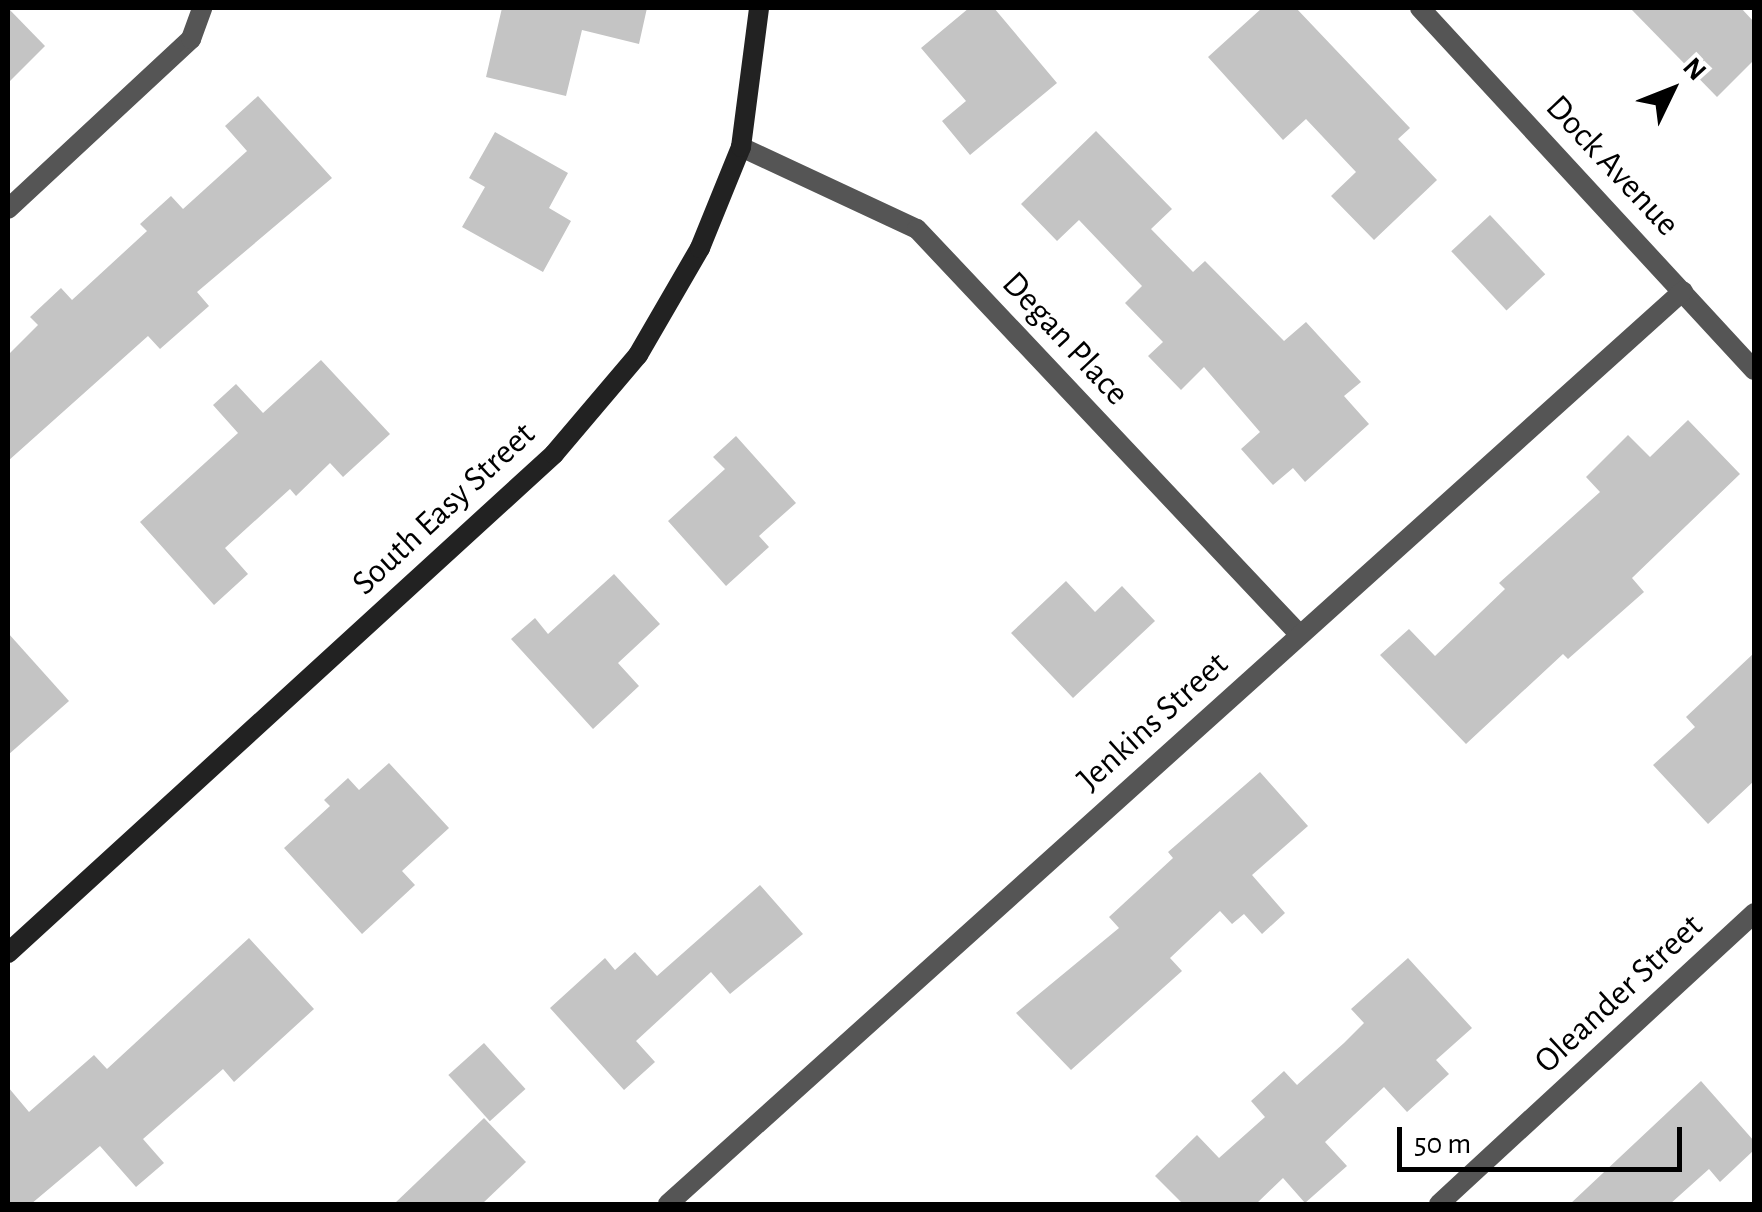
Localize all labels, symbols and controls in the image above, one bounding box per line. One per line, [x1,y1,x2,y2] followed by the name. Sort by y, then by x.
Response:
[1622,40,1722,140] north arrow
[1677,53,1711,86] text: N
[1536,87,1688,245] street label: Dock Avenue
[993,264,1137,414] street label: Degan Place
[344,414,544,604] street label: South Easy Street
[1069,644,1237,800] street label: Jenkins Street
[1526,905,1712,1083] street label: Oleander Street
[1402,1107,1687,1169] scale bar
[1414,1129,1471,1159] text: 50 m

